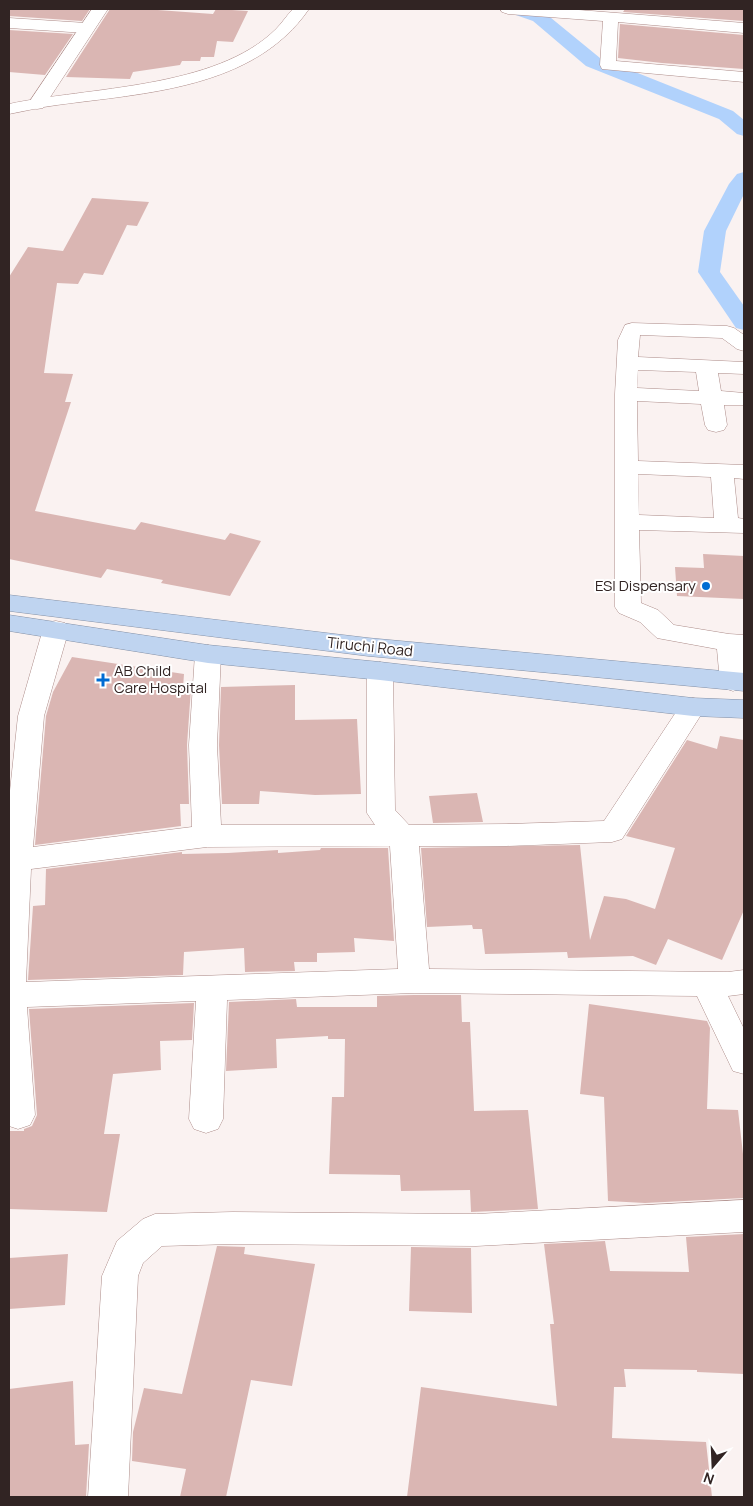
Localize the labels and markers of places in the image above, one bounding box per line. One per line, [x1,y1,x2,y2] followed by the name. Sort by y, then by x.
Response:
[595,575,696,596] place label: ESI Dispensary
[700,580,712,592] marker: ESI Dispensary
[114,660,207,698] place label: AB Child Care Hospital
[96,673,110,687] marker: AB Child Care Hospital

